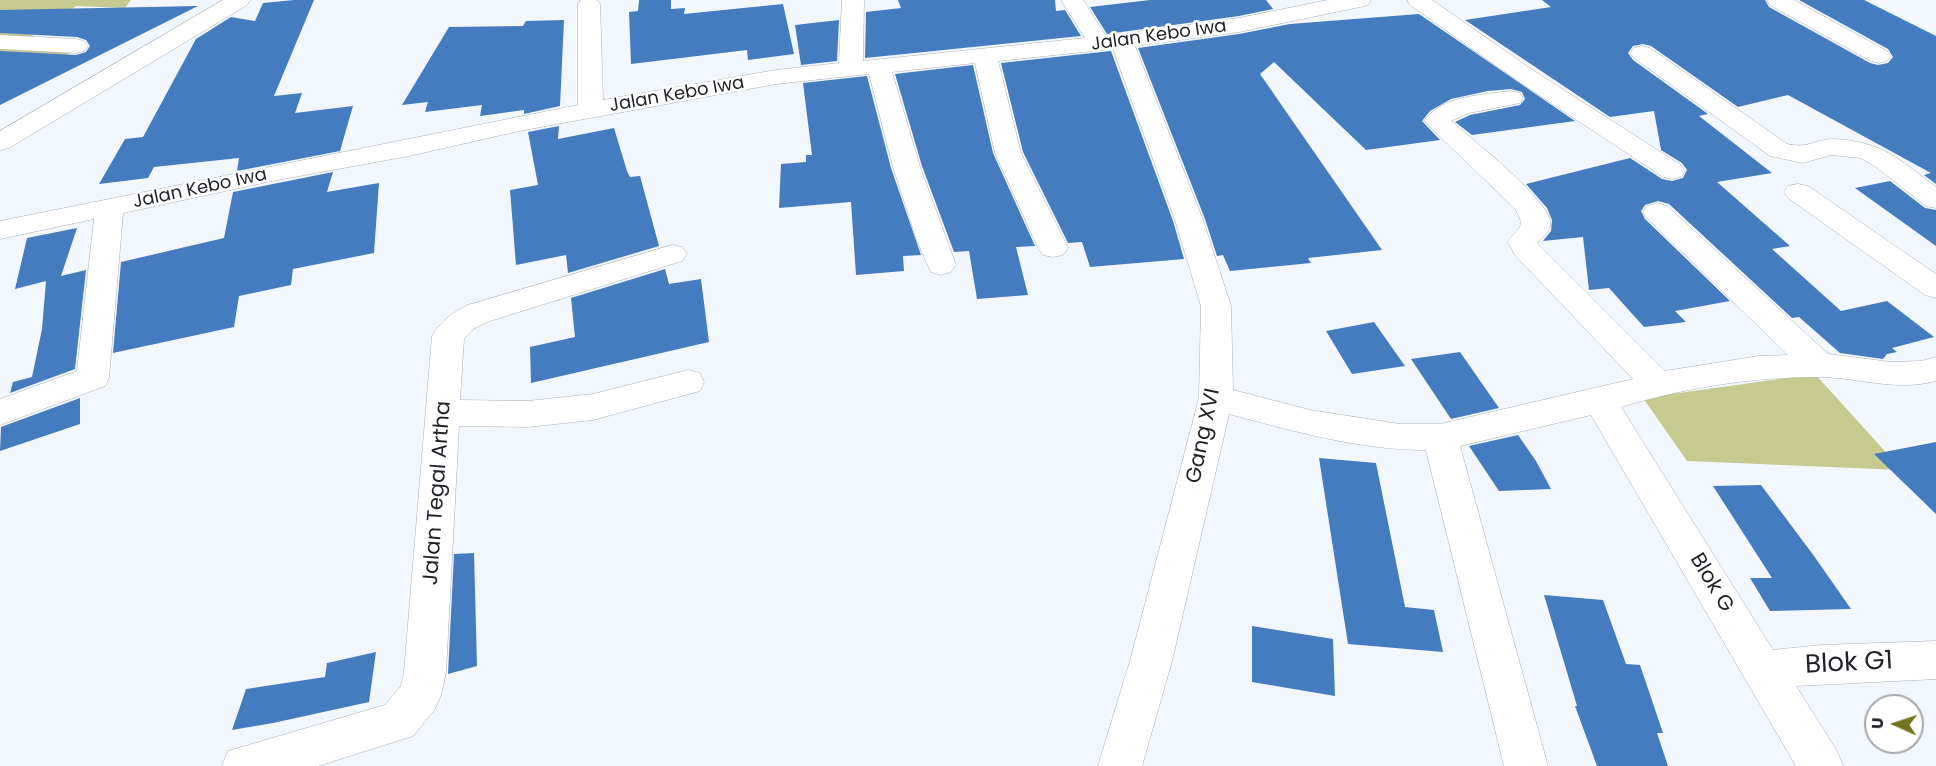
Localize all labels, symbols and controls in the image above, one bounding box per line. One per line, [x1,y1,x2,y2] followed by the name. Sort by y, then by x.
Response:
[1090,16,1228,56] street label: Jalan Kebo Iwa
[608,73,746,117] street label: Jalan Kebo Iwa
[131,164,269,214] street label: Jalan Kebo Iwa
[1182,386,1226,486] street label: Gang XVI
[419,400,457,586] street label: Jalan Tegal Artha
[1684,549,1738,617] street label: Blok G
[1804,646,1894,682] street label: Blok G1
[1864,694,1924,754] north arrow
[1866,717,1889,729] text: U

